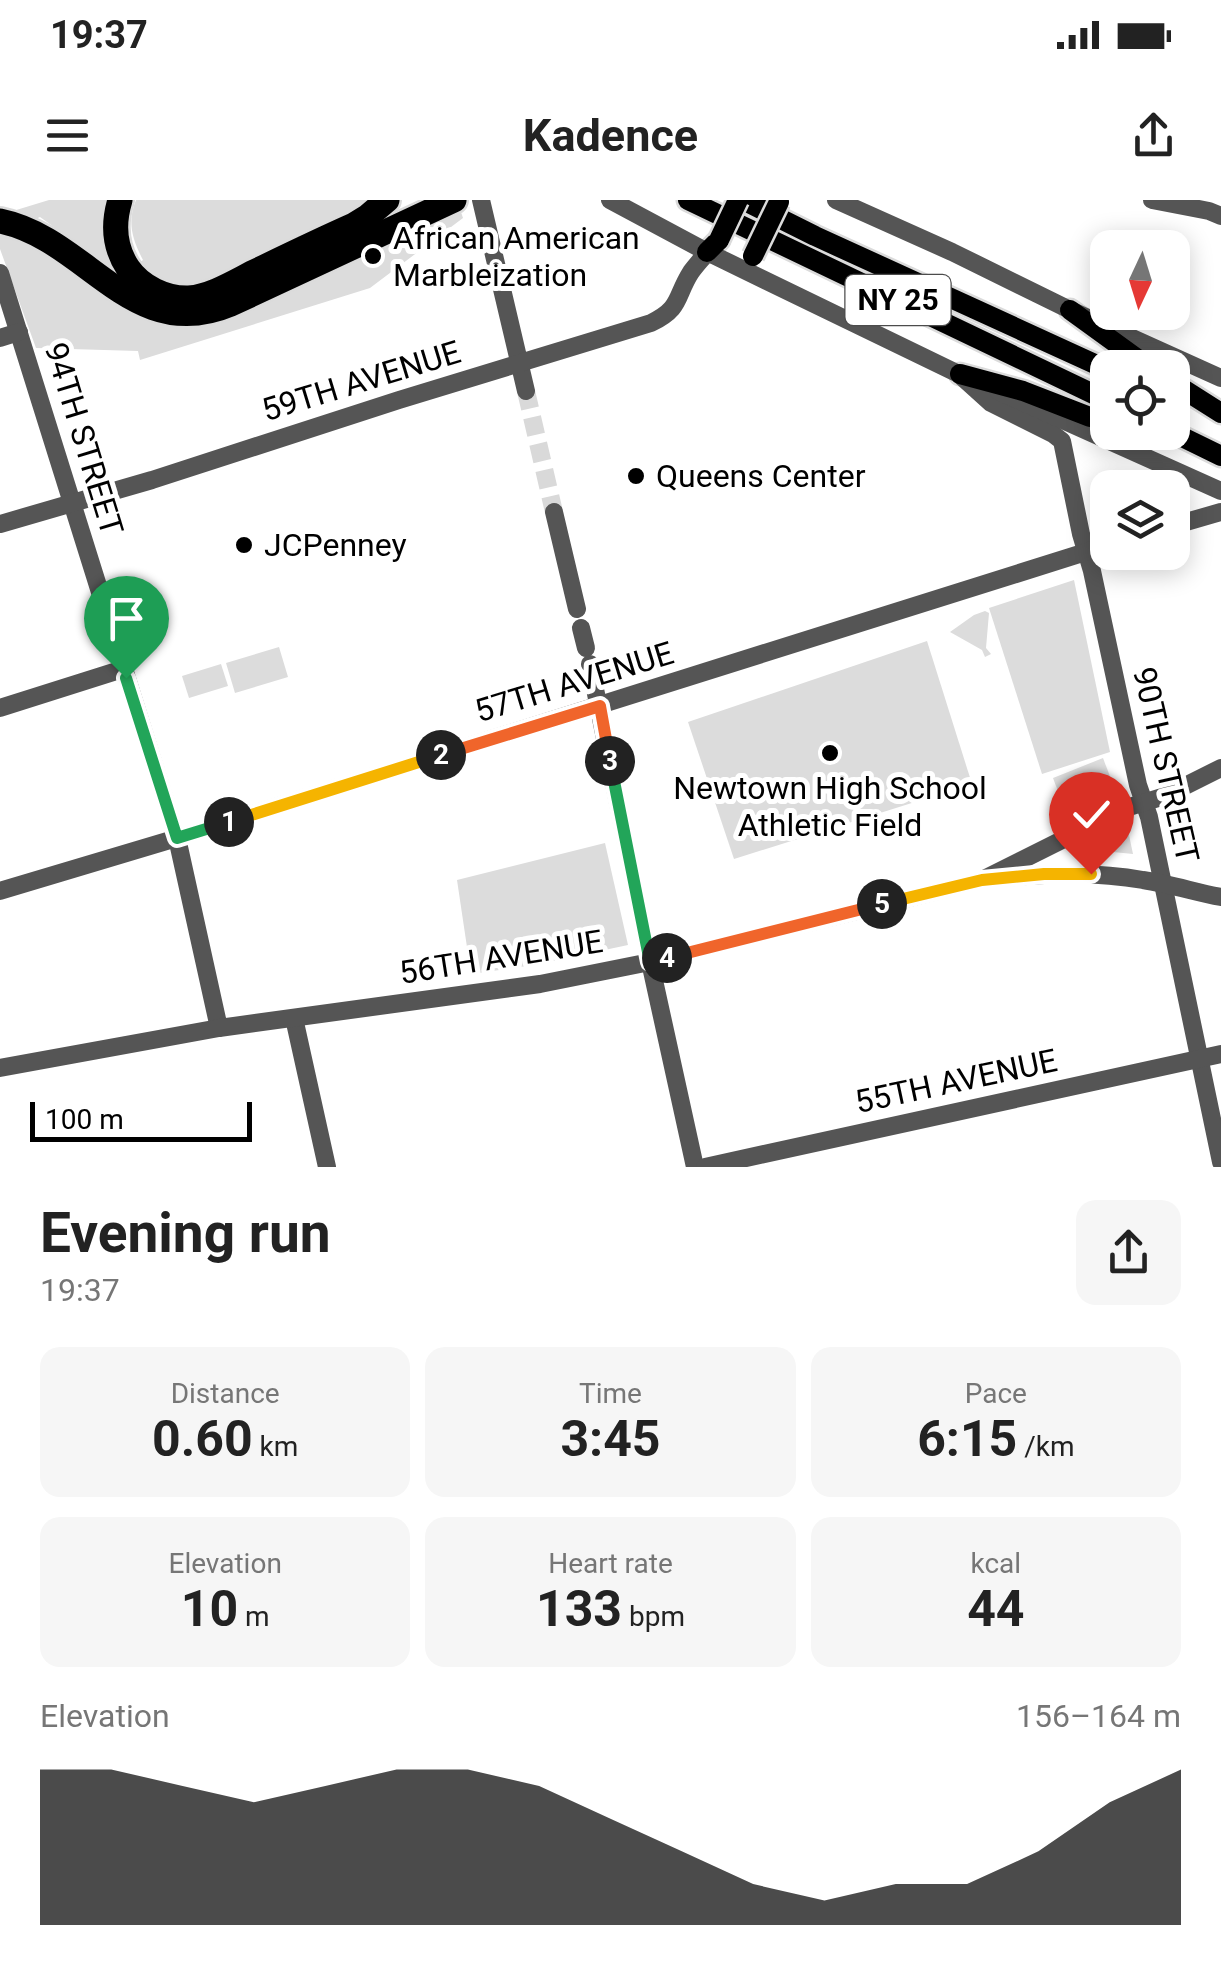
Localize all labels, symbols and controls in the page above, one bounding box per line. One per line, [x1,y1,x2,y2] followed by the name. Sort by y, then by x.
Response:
[50,13,148,57] text: 19:37
[40,108,95,163] icon: menu
[1126,108,1181,163] icon: share
[523,109,698,162] text: Kadence
[393,219,640,294] place label: African American Marbleization
[1090,230,1190,330] north arrow
[1090,230,1190,570] map controls
[362,245,384,267] marker: African American Marbleization
[846,275,950,325] road number: NY 25
[257,333,465,429] street label: 59TH AVENUE
[37,338,131,540] street label: 94TH STREET
[1090,350,1190,450] button: locate
[656,457,866,495] place label: Queens Center
[625,465,647,487] marker: Queens Center
[1090,470,1190,570] button: layers
[264,526,407,564] place label: JCPenney
[233,534,255,556] marker: JCPenney
[84,576,169,679] pin
[99,591,154,646] icon: arrive
[470,634,678,730] street label: 57TH AVENUE
[1125,664,1207,866] street label: 90TH STREET
[416,730,466,780] pin: 2
[585,736,635,786] pin: 3
[433,738,449,771] text: 2
[819,742,841,764] marker: Newtown High School Athletic Field
[602,744,618,777] text: 3
[673,769,987,844] place label: Newtown High School Athletic Field
[1049,772,1134,875] pin
[1064,787,1119,842] icon: check
[204,797,254,847] pin: 1
[221,805,237,838] text: 1
[857,879,907,929] pin: 5
[874,887,890,920] text: 5
[396,922,606,992] street label: 56TH AVENUE
[642,933,692,983] pin: 4
[659,941,675,974] text: 4
[851,1041,1061,1121] street label: 55TH AVENUE
[30,1097,252,1141] scale bar
[45,1103,124,1136] text: 100 m
[1076,1200,1181,1305] button: share
[40,1201,331,1265] text: Evening run
[40,1271,120,1309] text: 19:37
[171,1377,280,1410] text: Distance
[579,1377,642,1410] text: Time
[965,1377,1027,1410] text: Pace
[152,1410,253,1468] text: 0.60
[560,1410,661,1468] text: 3:45
[917,1410,1017,1468] text: 6:15
[253,1430,298,1463] text: km
[1017,1430,1075,1463] text: /km
[168,1547,282,1580] text: Elevation
[548,1547,673,1580] text: Heart rate
[971,1547,1021,1580] text: kcal
[181,1580,238,1638] text: 10
[536,1580,622,1638] text: 133
[967,1580,1025,1638] text: 44
[238,1600,270,1633] text: m
[622,1600,685,1633] text: bpm
[40,1697,170,1735] text: Elevation
[1016,1697,1181,1735] text: 156–164 m

